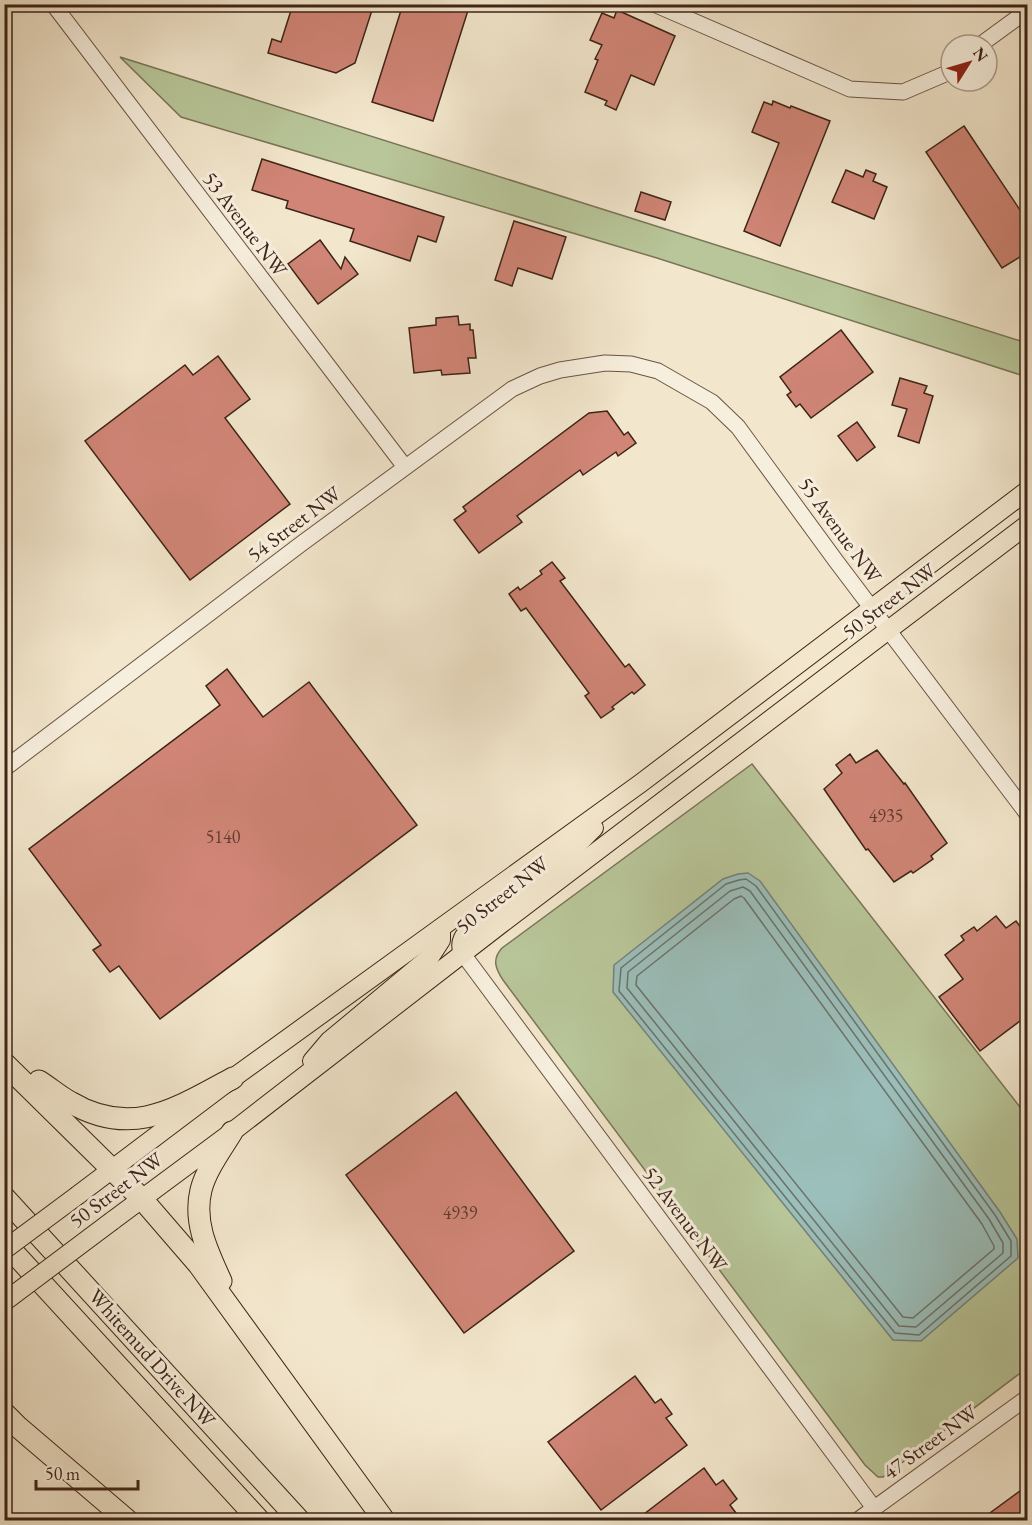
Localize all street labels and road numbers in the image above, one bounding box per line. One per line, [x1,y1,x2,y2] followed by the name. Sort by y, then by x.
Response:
[197,166,294,282] street label: 53 Avenue NW
[793,471,888,589] street label: 55 Avenue NW
[241,479,347,568] street label: 54 Street NW
[836,556,942,645] street label: 50 Street NW
[450,849,554,939] street label: 50 Street NW
[63,1145,169,1234] street label: 50 Street NW
[637,1161,734,1277] street label: 52 Avenue NW
[83,1283,222,1433] street label: Whitemud Drive NW
[877,1398,983,1485] street label: 47 Street NW

